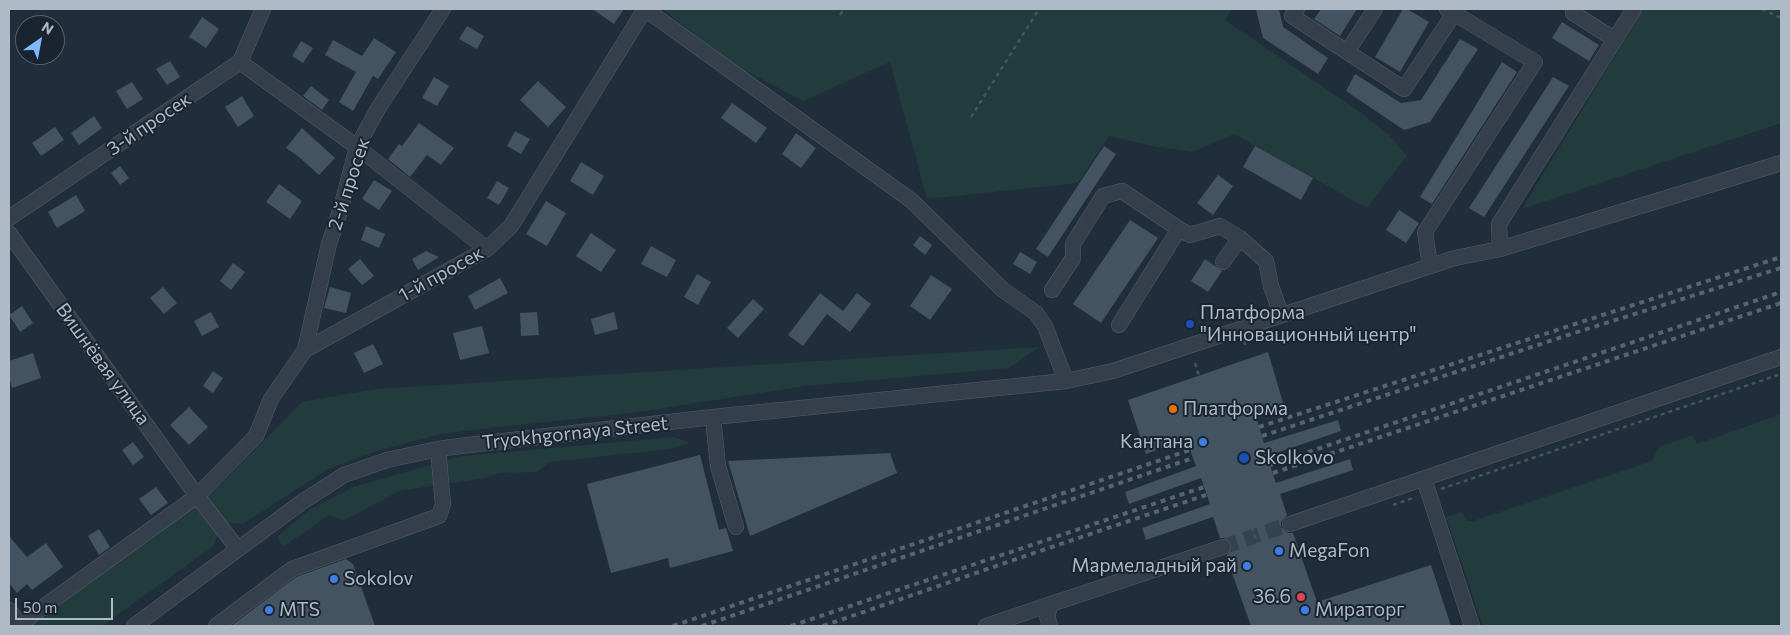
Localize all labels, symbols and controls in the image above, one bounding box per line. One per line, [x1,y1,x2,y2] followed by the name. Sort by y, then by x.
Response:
[15,15,65,65] north arrow
[39,18,57,38] text: N
[103,88,195,160] street label: 3-й просек
[323,135,375,233] street label: 2-й просек
[395,241,487,307] street label: 1-й просек
[51,299,155,429] street label: Вишнёвая улица
[1200,302,1417,346] place label: Платформа "Инновационный центр"
[1184,318,1196,330] marker: Платформа "Инновационный центр"
[1183,398,1288,420] place label: Платформа
[1167,403,1179,415] marker: Платформа
[481,412,669,454] street label: Tryokhgornaya Street
[1120,431,1193,453] place label: Кантана
[1197,436,1209,448] marker: Кантана
[1255,447,1334,469] place label: Skolkovo
[1237,451,1251,465] marker: Skolkovo
[1289,540,1370,562] place label: MegaFon
[1273,545,1285,557] marker: MegaFon
[1072,555,1237,577] place label: Мармеладный рай
[1241,560,1253,572] marker: Мармеладный рай
[344,568,413,590] place label: Sokolov
[328,573,340,585] marker: Sokolov
[1253,586,1291,608] place label: 36.6
[18,588,115,620] scale bar
[1295,591,1307,603] marker: 36.6
[23,598,57,616] text: 50 m
[279,599,320,621] place label: MTS
[1315,599,1405,621] place label: Мираторг
[263,604,275,616] marker: MTS
[1299,604,1311,616] marker: Мираторг

